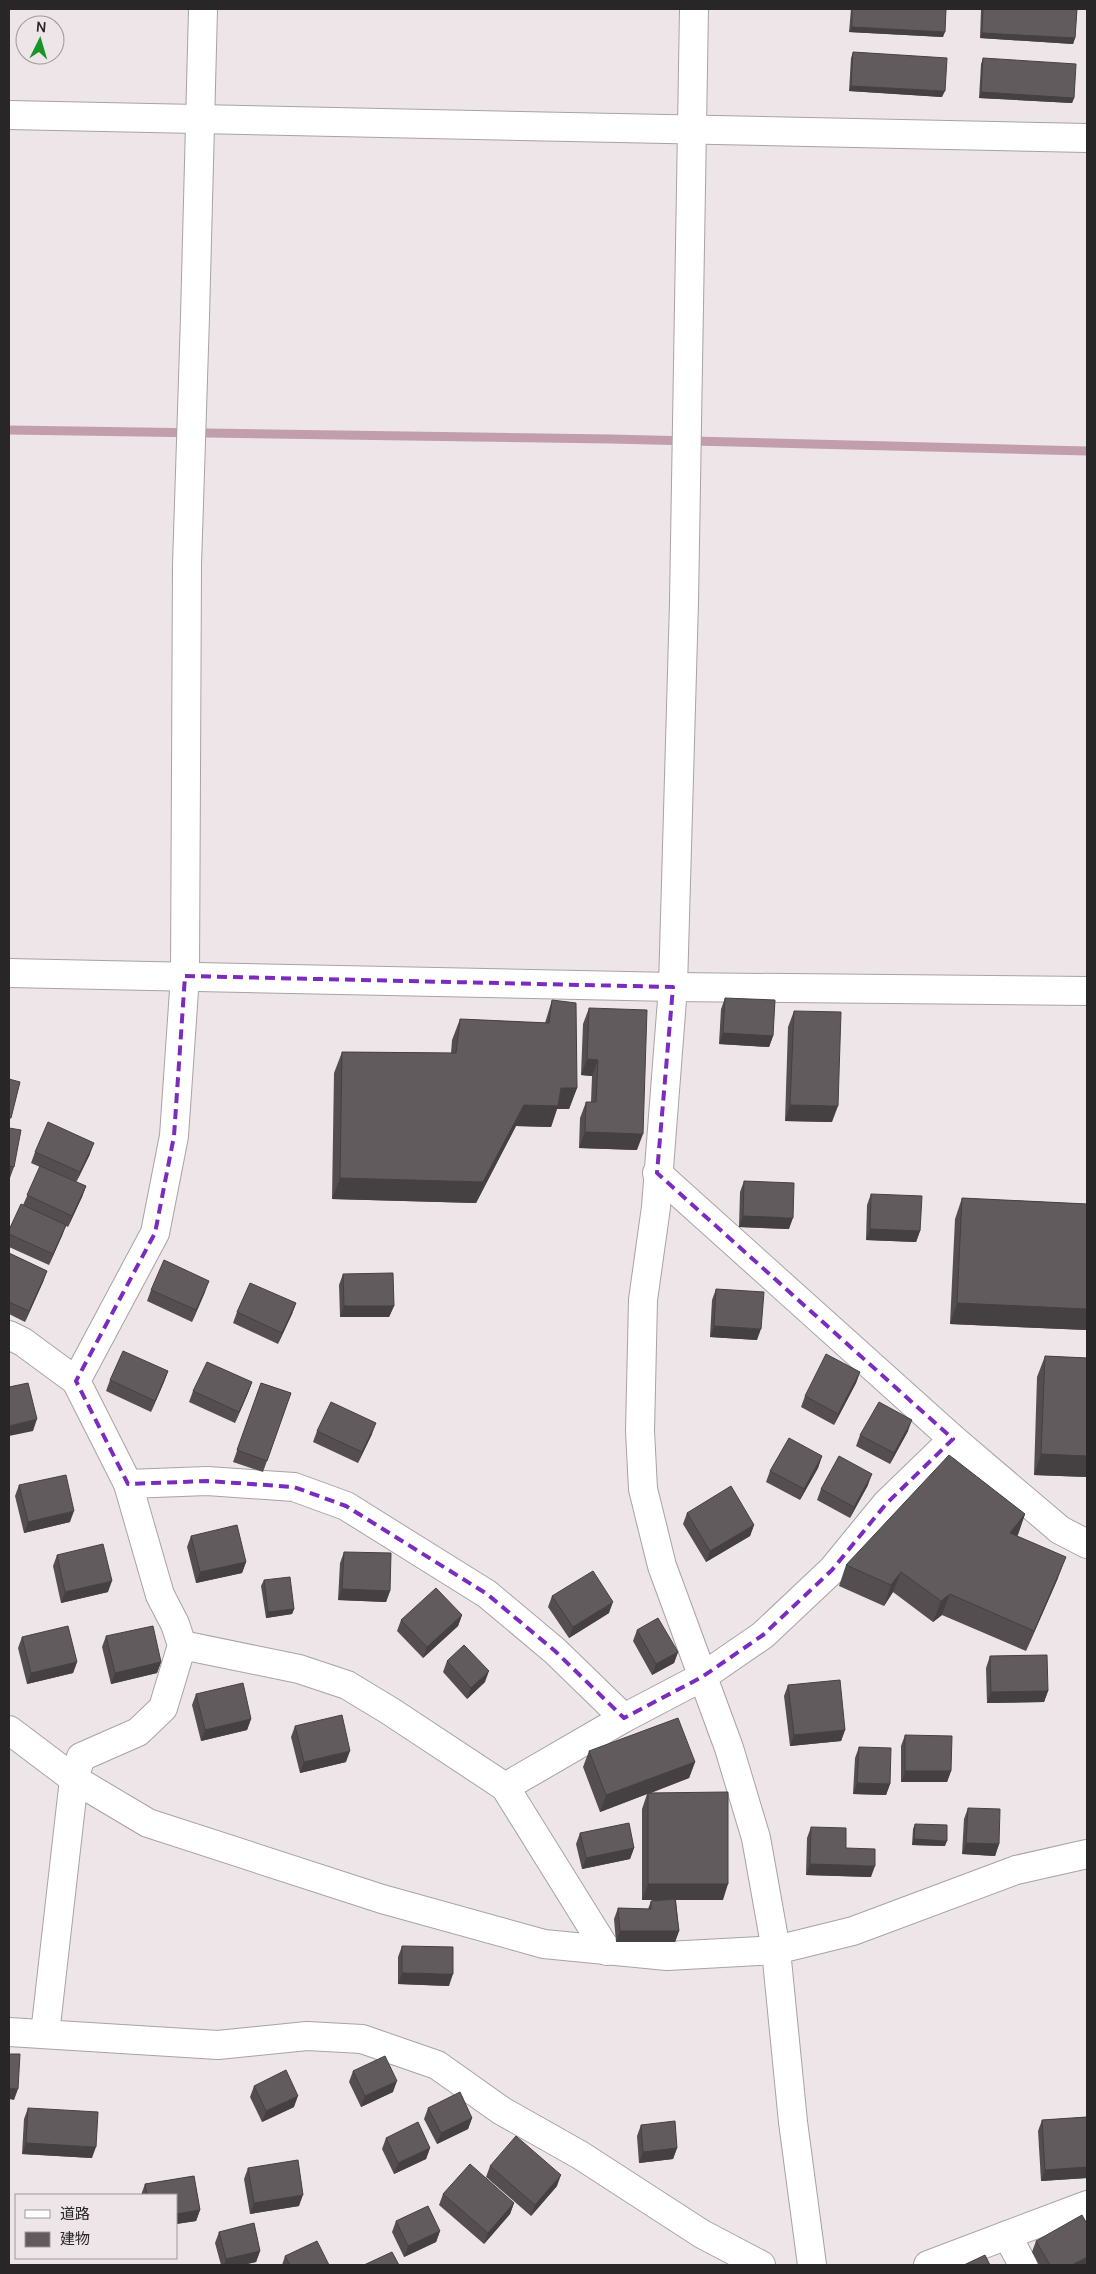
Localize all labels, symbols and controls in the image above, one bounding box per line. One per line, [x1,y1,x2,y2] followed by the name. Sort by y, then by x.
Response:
[15,15,65,65] north arrow
[35,17,47,36] text: N
[15,2194,178,2259] legend
[60,2203,90,2224] text: 道路
[60,2228,90,2249] text: 建物

